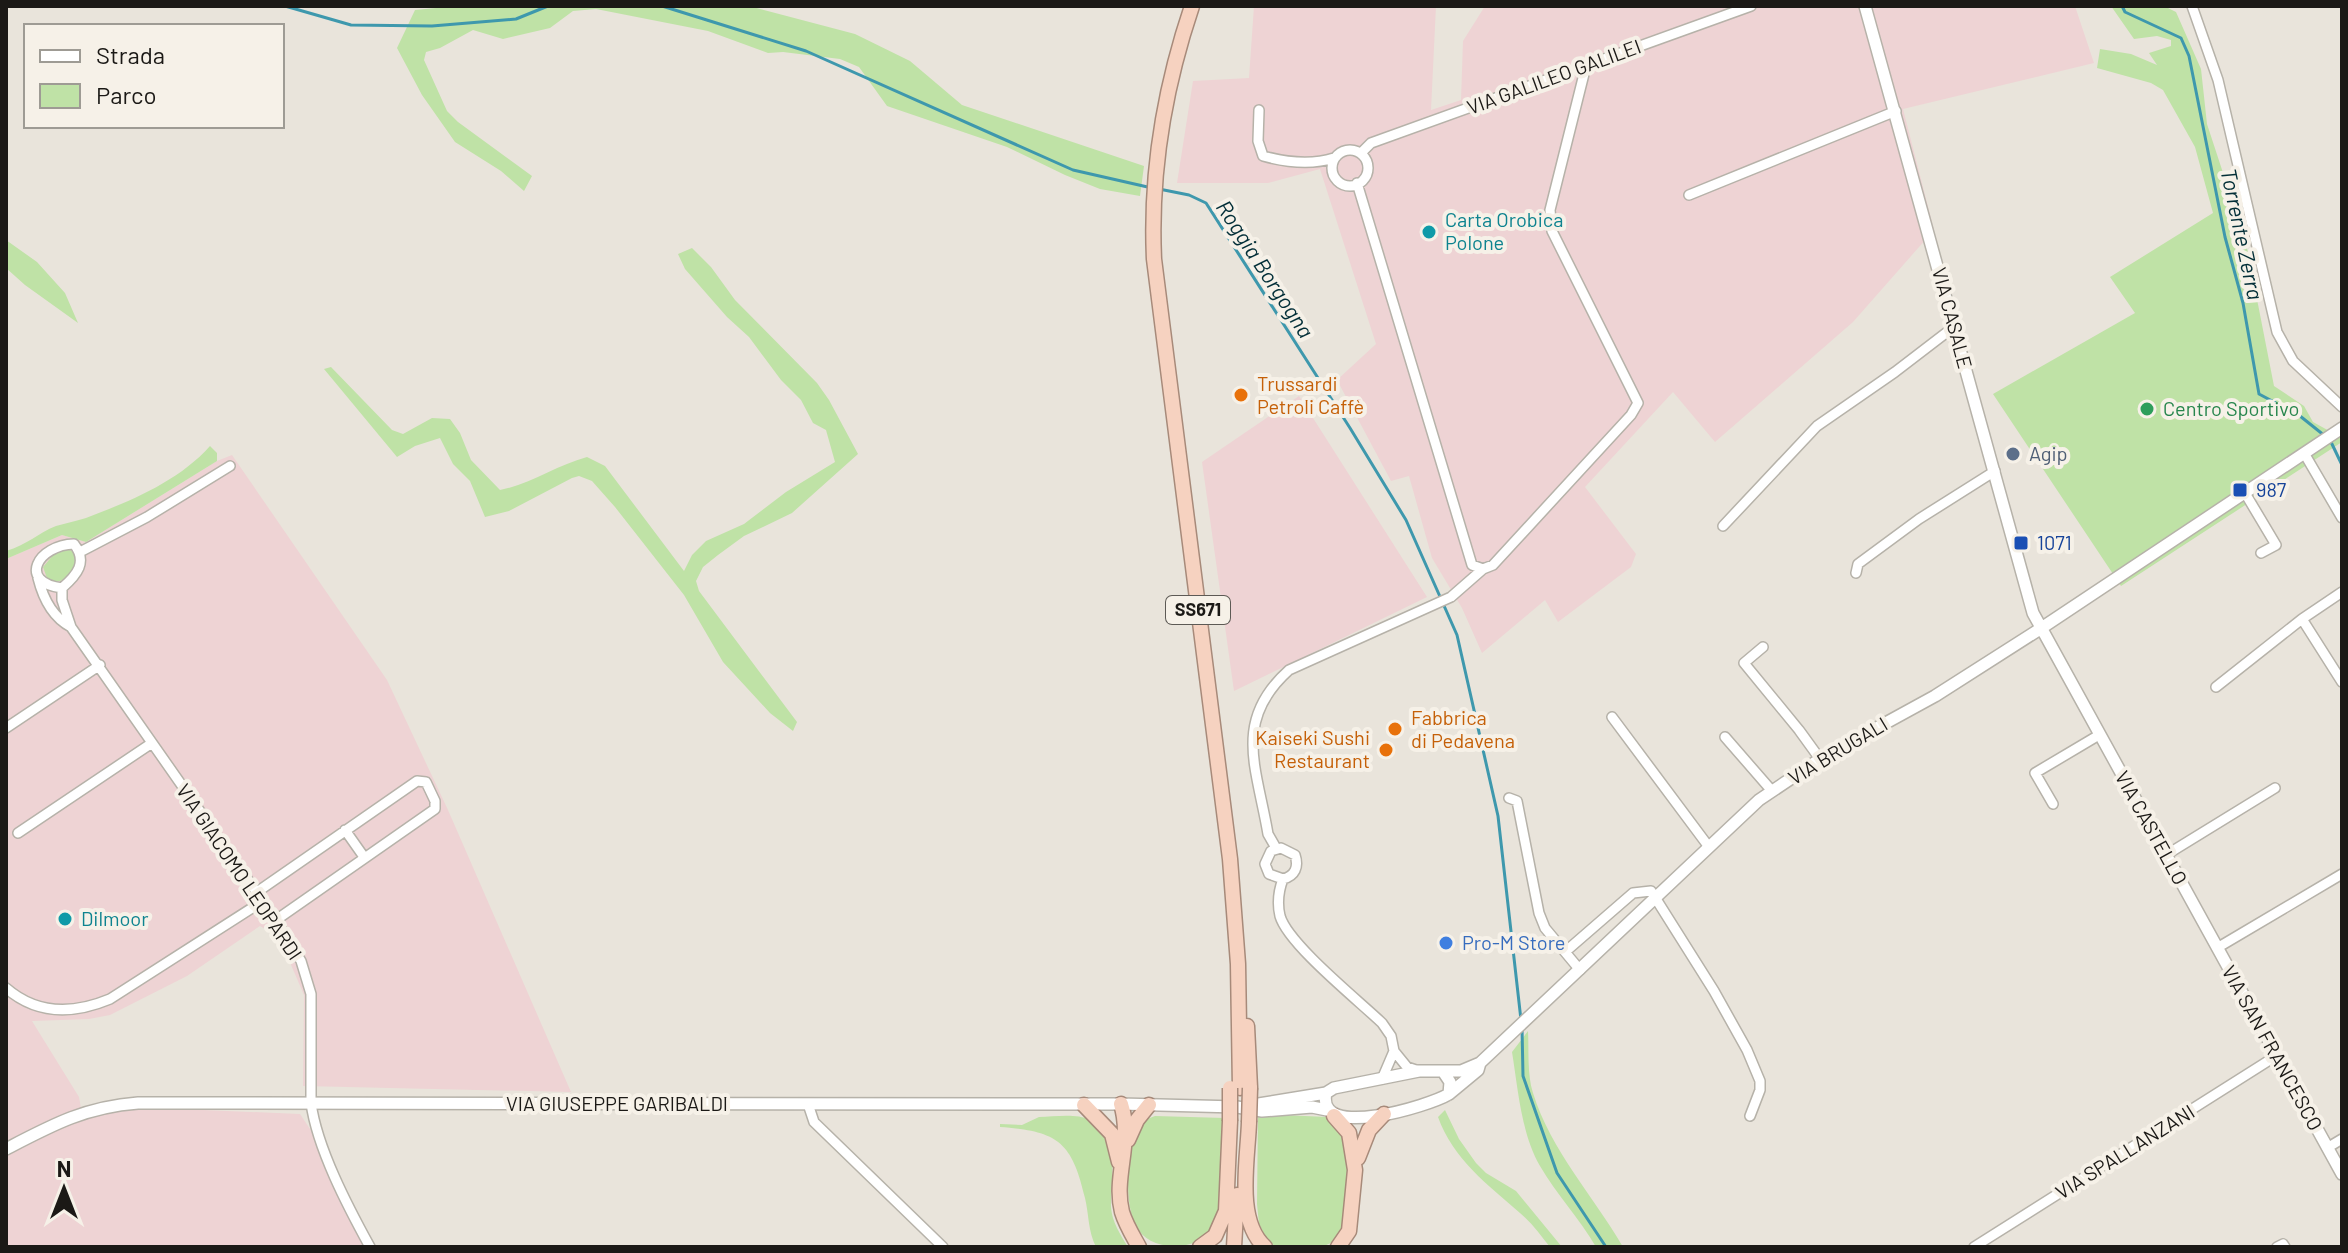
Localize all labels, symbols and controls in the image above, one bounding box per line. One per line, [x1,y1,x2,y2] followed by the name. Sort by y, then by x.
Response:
[24,24,284,128] legend
[1463,33,1644,119] street label: VIA GALILEO GALILEI
[96,40,165,69] text: Strada
[96,80,157,109] text: Parco
[2216,166,2270,302] water label: Torrente Zerra
[1212,195,1320,342] water label: Roggia Borgogna
[1445,207,1563,254] place label: Carta Orobica Polone
[1420,223,1438,241] marker: Carta Orobica Polone
[1928,264,1978,371] street label: VIA CASALE
[1257,371,1364,418] place label: Trussardi Petroli Caffè
[1232,386,1250,404] marker: Trussardi Petroli Caffè
[2163,396,2299,420] place label: Centro Sportivo
[2138,400,2156,418] marker: Centro Sportivo
[2029,441,2068,465] place label: Agip
[2004,445,2022,463] marker: Agip
[2256,477,2287,501] place label: 987
[2231,481,2249,499] marker: 987
[2037,530,2072,554] place label: 1071
[2012,534,2030,552] marker: 1071
[1166,596,1230,624] road number: SS671
[1411,705,1515,752] place label: Fabbrica di Pedavena
[1784,711,1891,789] street label: VIA BRUGALI
[1386,720,1404,738] marker: Fabbrica di Pedavena
[1255,725,1370,772] place label: Kaiseki Sushi Restaurant
[1377,741,1395,759] marker: Kaiseki Sushi Restaurant
[2111,766,2193,889] street label: VIA CASTELLO
[172,779,308,964] street label: VIA GIACOMO LEOPARDI
[81,906,149,930] place label: Dilmoor
[56,910,74,928] marker: Dilmoor
[1462,930,1566,954] place label: Pro-M Store
[1437,934,1455,952] marker: Pro-M Store
[2218,961,2328,1134] street label: VIA SAN FRANCESCO
[506,1091,728,1115] street label: VIA GIUSEPPE GARIBALDI
[2051,1099,2198,1204] street label: VIA SPALLANZANI
[24,1149,104,1229] north arrow
[57,1155,71,1181] text: N

